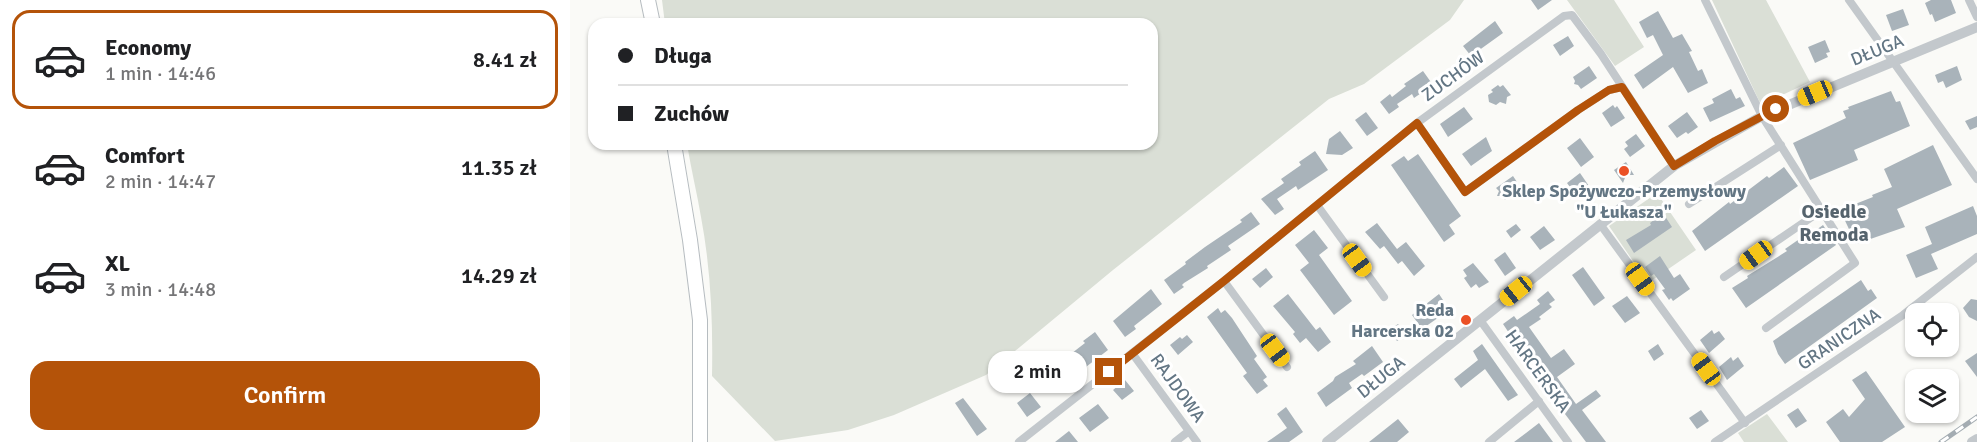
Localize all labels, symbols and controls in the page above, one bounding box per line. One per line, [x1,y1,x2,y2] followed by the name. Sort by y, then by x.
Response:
[1847,29,1907,71] street label: DŁUGA
[33,33,87,87] icon: car
[105,34,191,61] text: Economy
[654,42,712,69] text: Długa
[473,46,537,73] text: 8.41 zł
[1417,46,1489,106] street label: ZUCHÓW
[105,61,216,86] text: 1 min · 14:46
[1795,78,1835,108] car
[1762,95,1789,122] route start
[654,100,729,127] text: Zuchów
[33,141,87,195] icon: car
[105,142,185,169] text: Comfort
[461,154,537,181] text: 11.35 zł
[1617,164,1631,178] marker: Sklep Spożywczo-Przemysłowy "U Łukasza"
[105,169,216,194] text: 2 min · 14:47
[1502,180,1746,223] place label: Sklep Spożywczo-Przemysłowy "U Łukasza"
[1799,199,1869,247] district label: Osiedle Remoda
[1736,237,1776,273] car
[1339,240,1375,280] car
[33,249,87,303] icon: car
[105,250,130,277] text: XL
[1622,259,1658,299] car
[461,262,537,289] text: 14.29 zł
[1496,273,1536,309] car
[105,277,216,302] text: 3 min · 14:48
[1351,299,1454,342] place label: Reda Harcerska 02
[1793,303,1885,375] street label: GRANICZNA
[1905,303,1959,423] map controls
[1905,303,1959,357] button: locate
[1459,313,1473,327] marker: Reda Harcerska 02
[1501,325,1575,417] street label: HARCERSKA
[1257,330,1293,370] car
[1146,349,1210,427] street label: RAJDOWA
[1688,349,1724,389] car
[989,351,1088,393] callout: 2 min
[1353,351,1409,403] street label: DŁUGA
[1095,358,1122,385] route end
[1014,359,1061,384] text: 2 min
[30,361,540,430] button: Confirm
[1905,369,1959,423] button: layers

